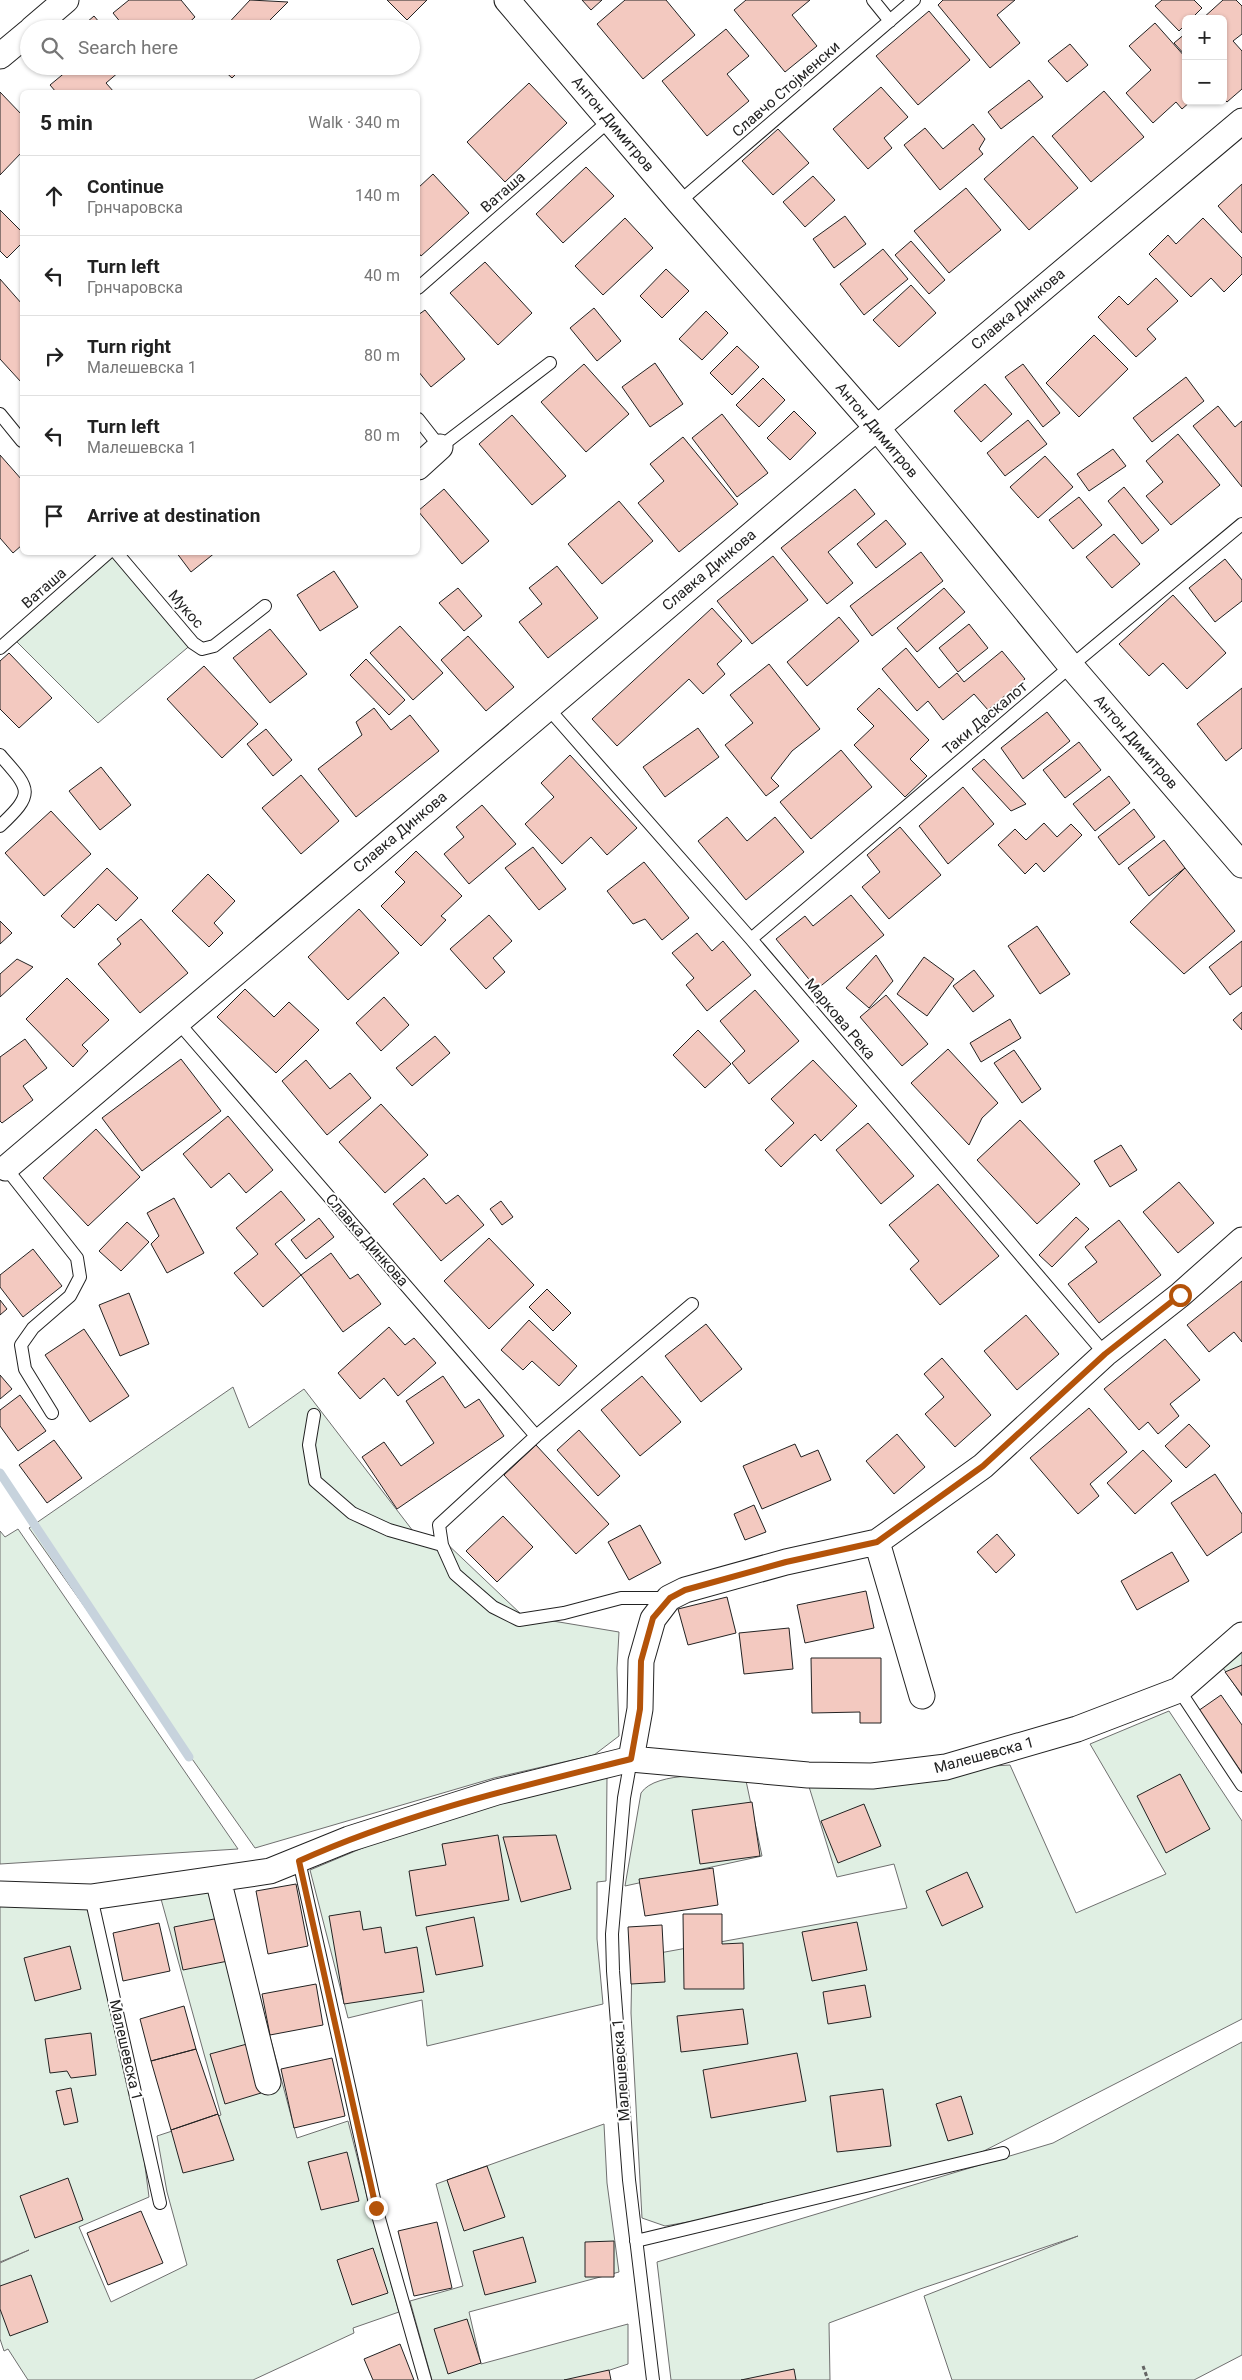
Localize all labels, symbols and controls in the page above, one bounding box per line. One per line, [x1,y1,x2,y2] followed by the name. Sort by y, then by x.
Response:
[1182,15,1227,105] map controls
[1182,15,1227,60] button: +
[20,20,420,75] search box
[38,34,66,62] icon: search
[78,36,178,59] text: Search here
[728,37,844,141] street label: Славчо Стојменски
[1182,60,1227,105] button: −
[568,73,658,175] street label: Антон Димитров
[40,111,93,135] text: 5 min
[308,113,400,132] text: Walk · 340 m
[477,168,529,216] street label: Ваташа
[87,175,164,198] text: Continue
[40,182,68,210] icon: ahead
[355,186,400,205] text: 140 m
[87,198,183,217] text: Грнчаровска
[87,255,160,278] text: Turn left
[40,262,68,290] icon: left
[967,265,1069,353] street label: Славка Динкова
[364,266,400,285] text: 40 m
[87,278,183,297] text: Грнчаровска
[87,335,171,358] text: Turn right
[40,342,68,370] icon: right
[364,346,400,365] text: 80 m
[87,358,197,377] text: Малешевска 1
[832,379,922,481] street label: Антон Димитров
[87,415,160,438] text: Turn left
[40,422,68,450] icon: left
[364,426,400,445] text: 80 m
[87,438,197,457] text: Малешевска 1
[40,502,68,530] icon: arrive
[87,504,260,527] text: Arrive at destination
[658,526,760,614] street label: Славка Динкова
[18,564,70,612] street label: Ваташа
[165,586,208,632] street label: Мукос
[939,677,1031,759] street label: Таки Даскалот
[1090,691,1182,793] street label: Антон Димитров
[349,788,451,876] street label: Славка Динкова
[801,975,879,1063] street label: Маркова Река
[322,1190,412,1290] street label: Славка Динкова
[1169,1284,1192,1307] route start
[932,1733,1036,1777] street label: Малешевска 1
[106,1998,146,2102] street label: Малешевска 1
[608,2018,634,2122] street label: Малешевска 1
[365,2197,388,2220] route end

